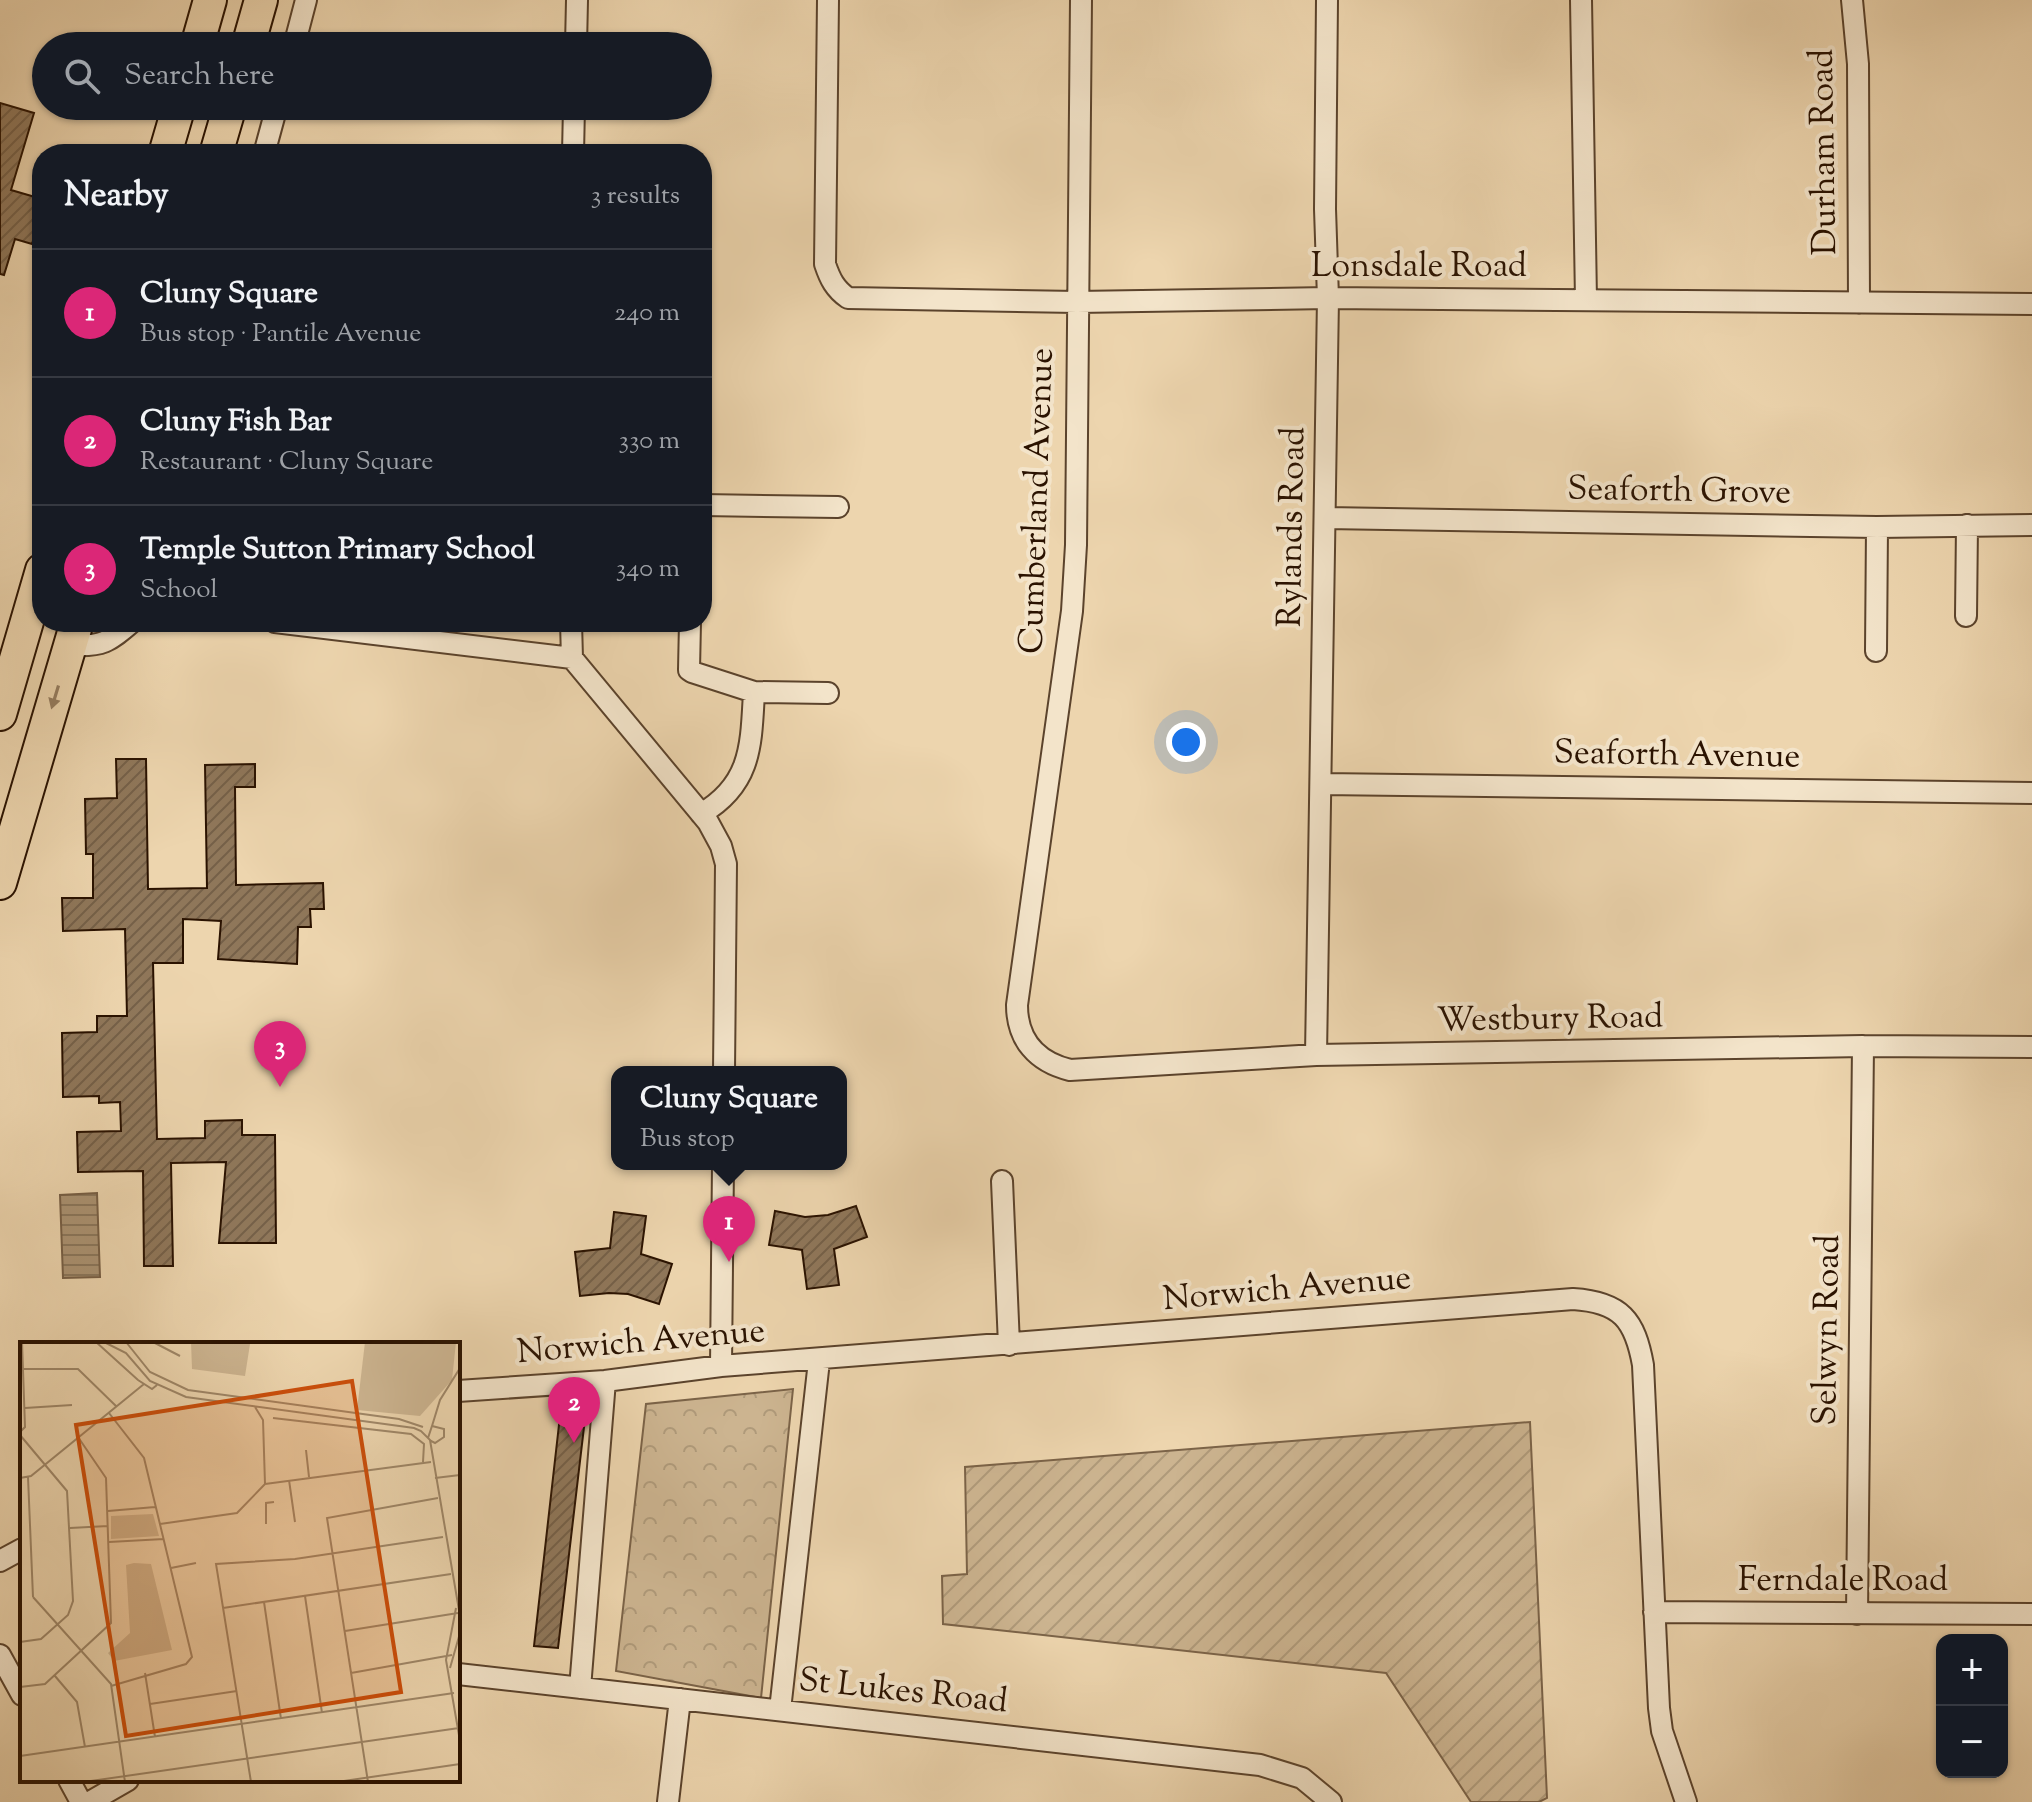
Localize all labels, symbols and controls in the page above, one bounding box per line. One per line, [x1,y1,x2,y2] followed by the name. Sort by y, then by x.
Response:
[32,32,712,120] search box
[1799,48,1851,256] street label: Durham Road
[60,54,104,98] icon: search
[124,55,274,98] text: Search here
[64,172,169,221] text: Nearby
[591,178,680,215] text: 3 results
[1311,243,1527,292] street label: Lonsdale Road
[140,273,318,316] text: Cluny Square
[86,295,94,332] text: 1
[614,295,680,332] text: 240 m
[140,316,421,353] text: Bus stop · Pantile Avenue
[1008,347,1068,655] street label: Cumberland Avenue
[140,401,332,444] text: Cluny Fish Bar
[84,423,96,460] text: 2
[618,423,680,460] text: 330 m
[1267,426,1319,628] street label: Rylands Road
[140,444,433,481] text: Restaurant · Cluny Square
[1567,466,1791,518] street label: Seaforth Grove
[140,529,535,572] text: Temple Sutton Primary School
[85,551,95,588] text: 3
[616,551,680,588] text: 340 m
[140,572,218,609] text: School
[48,685,61,709] one-way arrow
[1166,722,1206,762] your location
[1553,729,1801,783] street label: Seaforth Avenue
[1436,994,1664,1046] street label: Westbury Road
[254,1021,306,1087] pin: 3
[611,1066,847,1170] popup
[640,1078,818,1121] text: Cluny Square
[640,1121,735,1158] text: Bus stop
[703,1196,755,1262] pin: 1
[1802,1234,1854,1426] street label: Selwyn Road
[1161,1255,1413,1325] street label: Norwich Avenue
[515,1308,767,1378] street label: Norwich Avenue
[20,1342,460,1782] inset map
[548,1377,600,1443] pin: 2
[1738,1557,1948,1606] street label: Ferndale Road
[1936,1634,2008,1778] map controls
[1936,1634,2008,1706] button: +
[796,1657,1010,1727] street label: St Lukes Road
[1936,1706,2008,1778] button: −

